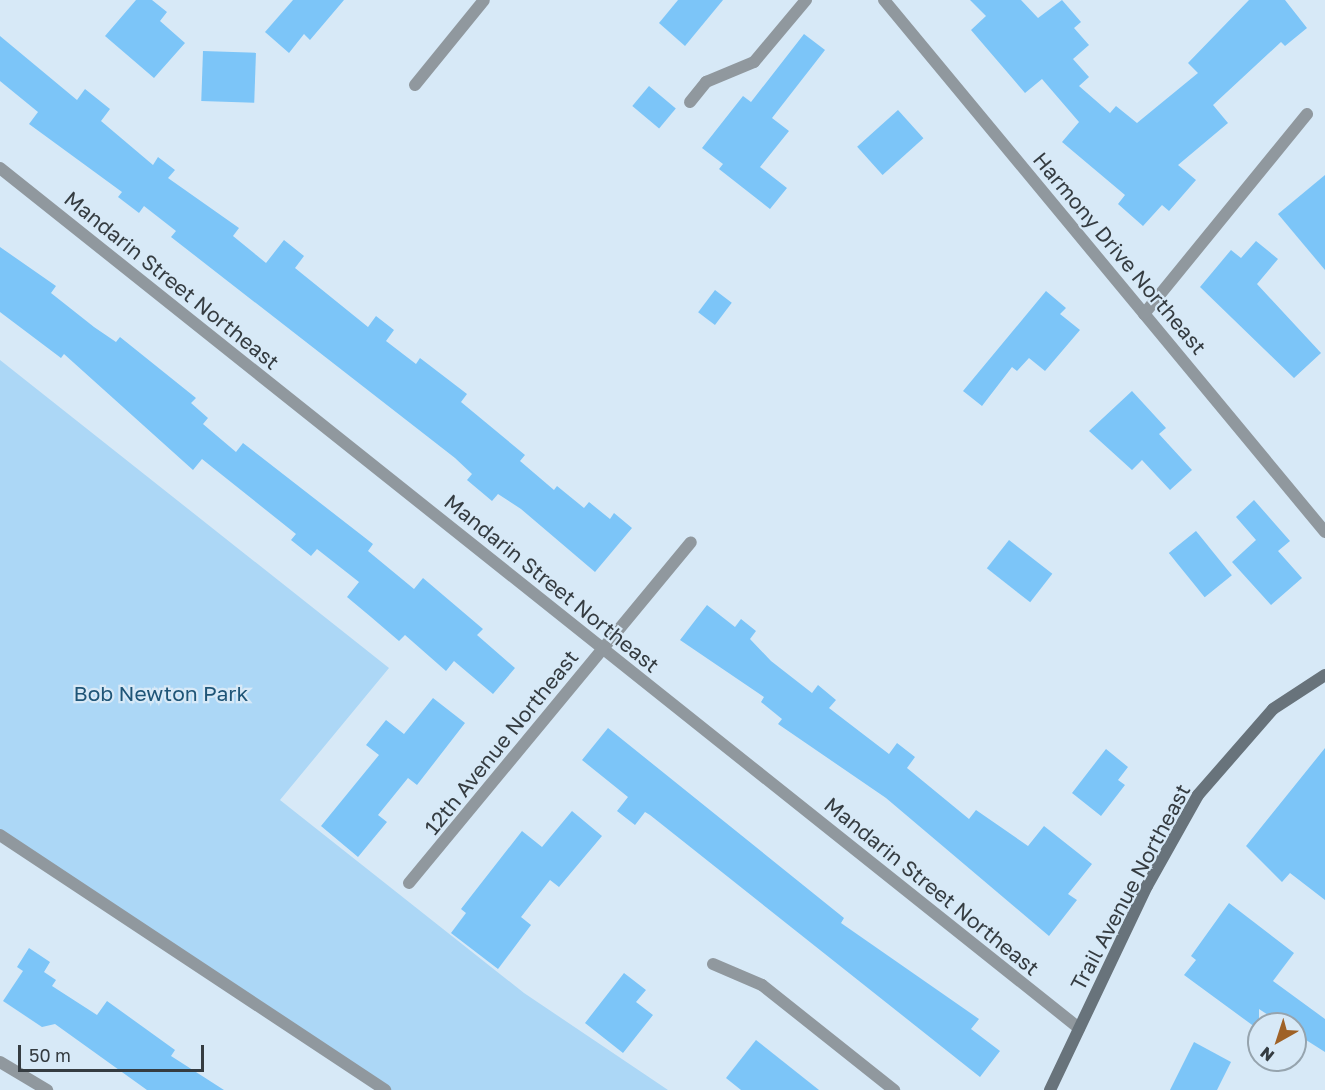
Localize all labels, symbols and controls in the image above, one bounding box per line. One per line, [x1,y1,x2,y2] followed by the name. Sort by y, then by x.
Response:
[1028,147,1212,359] street label: Harmony Drive Northeast
[60,186,284,374] street label: Mandarin Street Northeast
[440,489,664,677] street label: Mandarin Street Northeast
[419,645,583,839] street label: 12th Avenue Northeast
[74,680,248,706] park label: Bob Newton Park
[1065,780,1195,994] street label: Trail Avenue Northeast
[820,792,1044,980] street label: Mandarin Street Northeast
[1247,1012,1307,1072] north arrow
[21,1033,207,1071] scale bar
[1256,1043,1278,1066] text: N
[29,1044,71,1066] text: 50 m

